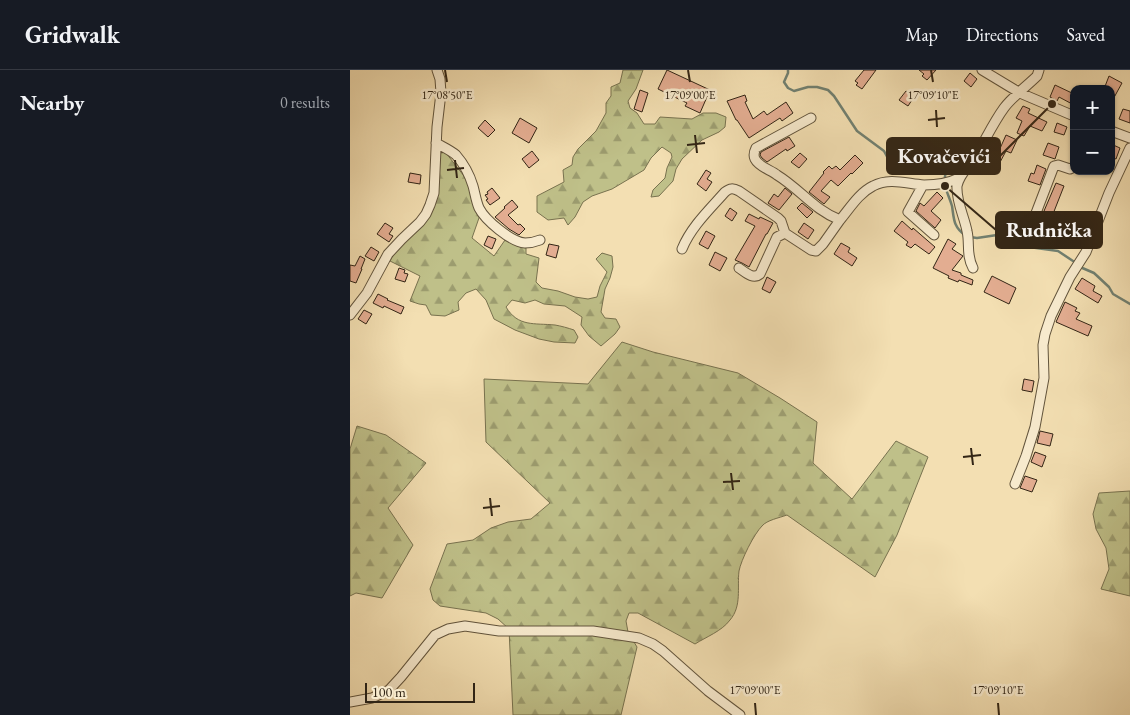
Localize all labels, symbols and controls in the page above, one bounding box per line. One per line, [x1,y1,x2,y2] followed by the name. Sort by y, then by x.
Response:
[25,19,120,50] text: Gridwalk
[906,23,938,46] text: Map
[966,23,1038,46] text: Directions
[1066,23,1105,46] text: Saved
[1070,85,1115,175] map controls
[1070,85,1115,130] button: +
[421,87,473,103] text: 17°08'50"E
[664,87,716,103] text: 17°09'00"E
[907,87,959,103] text: 17°09'10"E
[20,89,84,116] text: Nearby
[280,92,330,113] text: 0 results
[1070,130,1115,175] button: −
[887,138,1000,174] callout: Kovačevići
[898,142,990,169] text: Kovačevići
[996,212,1102,248] callout: Rudnička
[1006,216,1093,243] text: Rudnička
[365,680,475,703] scale bar
[729,682,781,698] text: 17°09'00"E
[972,682,1024,698] text: 17°09'10"E
[372,683,406,701] text: 100 m

